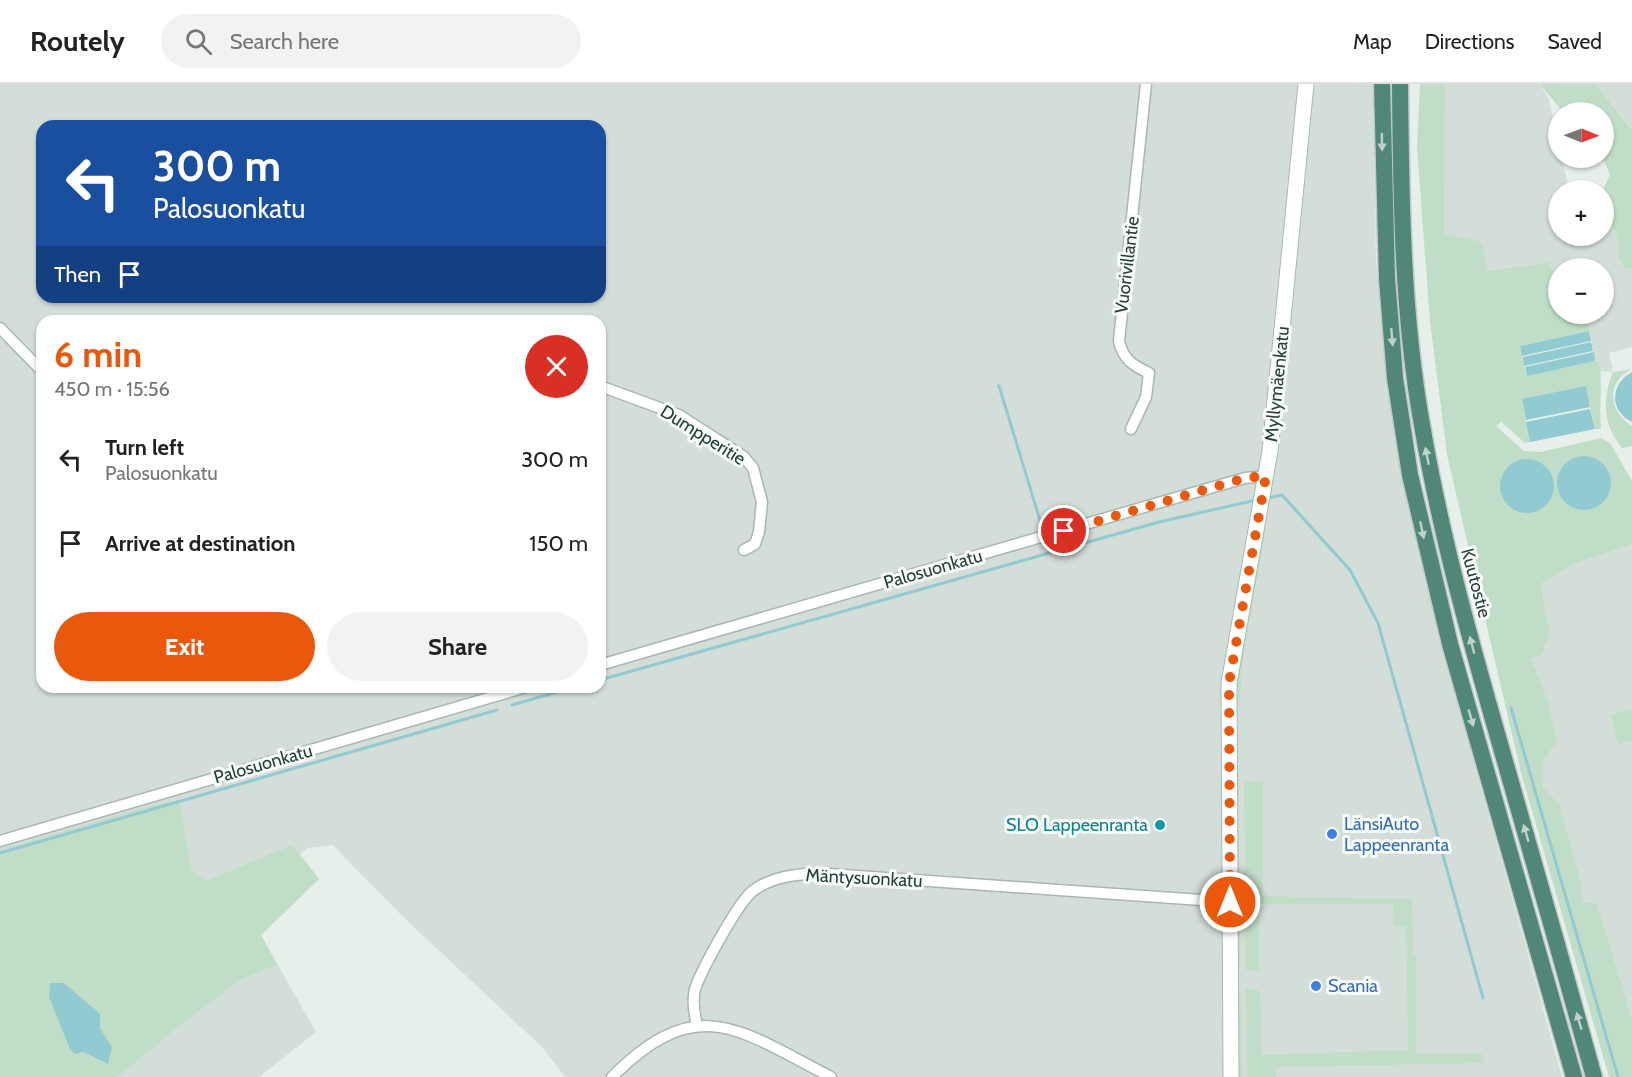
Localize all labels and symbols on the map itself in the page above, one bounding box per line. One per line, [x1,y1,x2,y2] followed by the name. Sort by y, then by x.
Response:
[1548,102,1614,168] north arrow
[1377,133,1387,152] one-way arrow
[1110,215,1144,315] street label: Vuorivillantie
[1260,325,1294,443] street label: Myllymäenkatu
[1387,328,1397,347] one-way arrow
[656,400,750,470] street label: Dumpperitie
[1422,446,1431,465] one-way arrow
[1038,505,1089,556] pin
[1418,520,1427,539] one-way arrow
[881,544,985,594] street label: Palosuonkatu
[1456,546,1496,620] street label: Kuutostie
[1467,636,1476,654] one-way arrow
[1467,709,1476,727] one-way arrow
[211,739,315,789] street label: Palosuonkatu
[1344,813,1449,856] place label: LänsiAuto Lappeenranta
[1006,814,1148,836] place label: SLO Lappeenranta
[1153,818,1167,832] marker: SLO Lappeenranta
[1521,824,1530,842] one-way arrow
[1325,827,1339,841] marker: LänsiAuto Lappeenranta
[805,864,923,892] street label: Mäntysuonkatu
[1198,870,1262,934] position arrow
[1328,975,1378,997] place label: Scania
[1309,979,1323,993] marker: Scania
[1573,1012,1583,1030] one-way arrow

